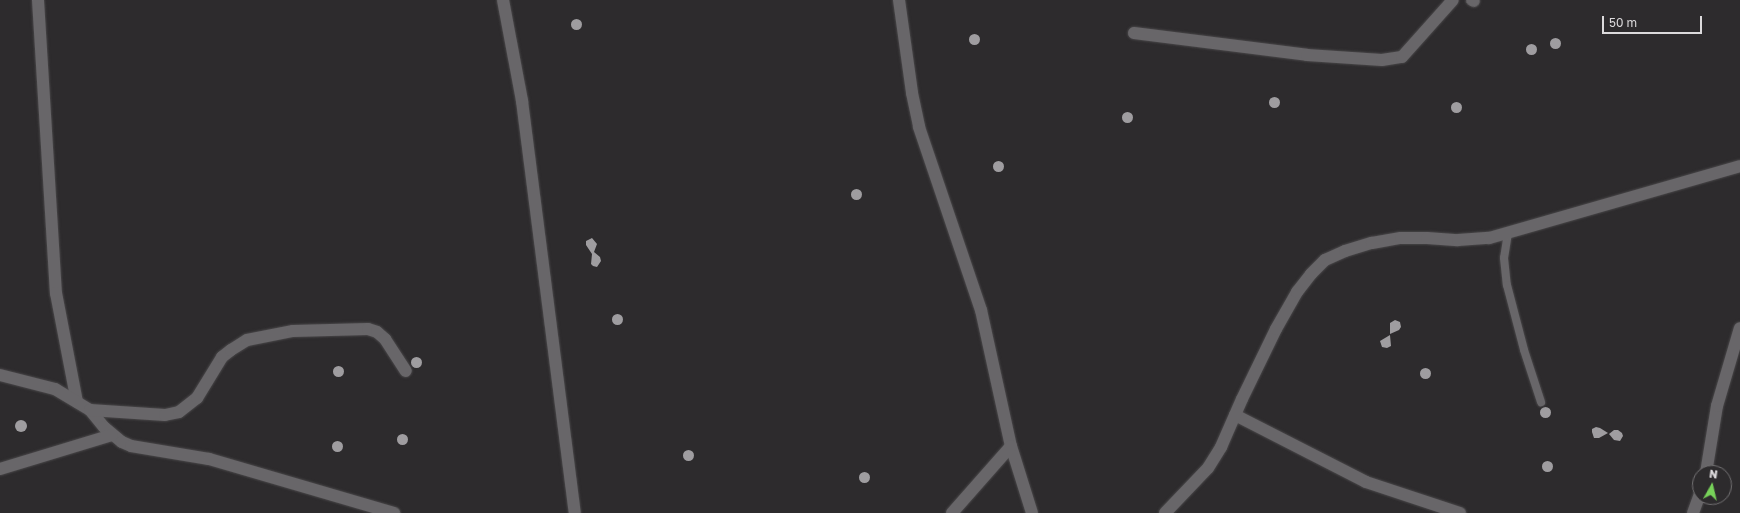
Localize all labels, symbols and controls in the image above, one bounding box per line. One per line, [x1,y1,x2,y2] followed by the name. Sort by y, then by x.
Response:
[1604,8,1704,34] scale bar
[1609,15,1637,30] text: 50 m
[1692,465,1732,505] north arrow
[1709,467,1719,481] text: N

